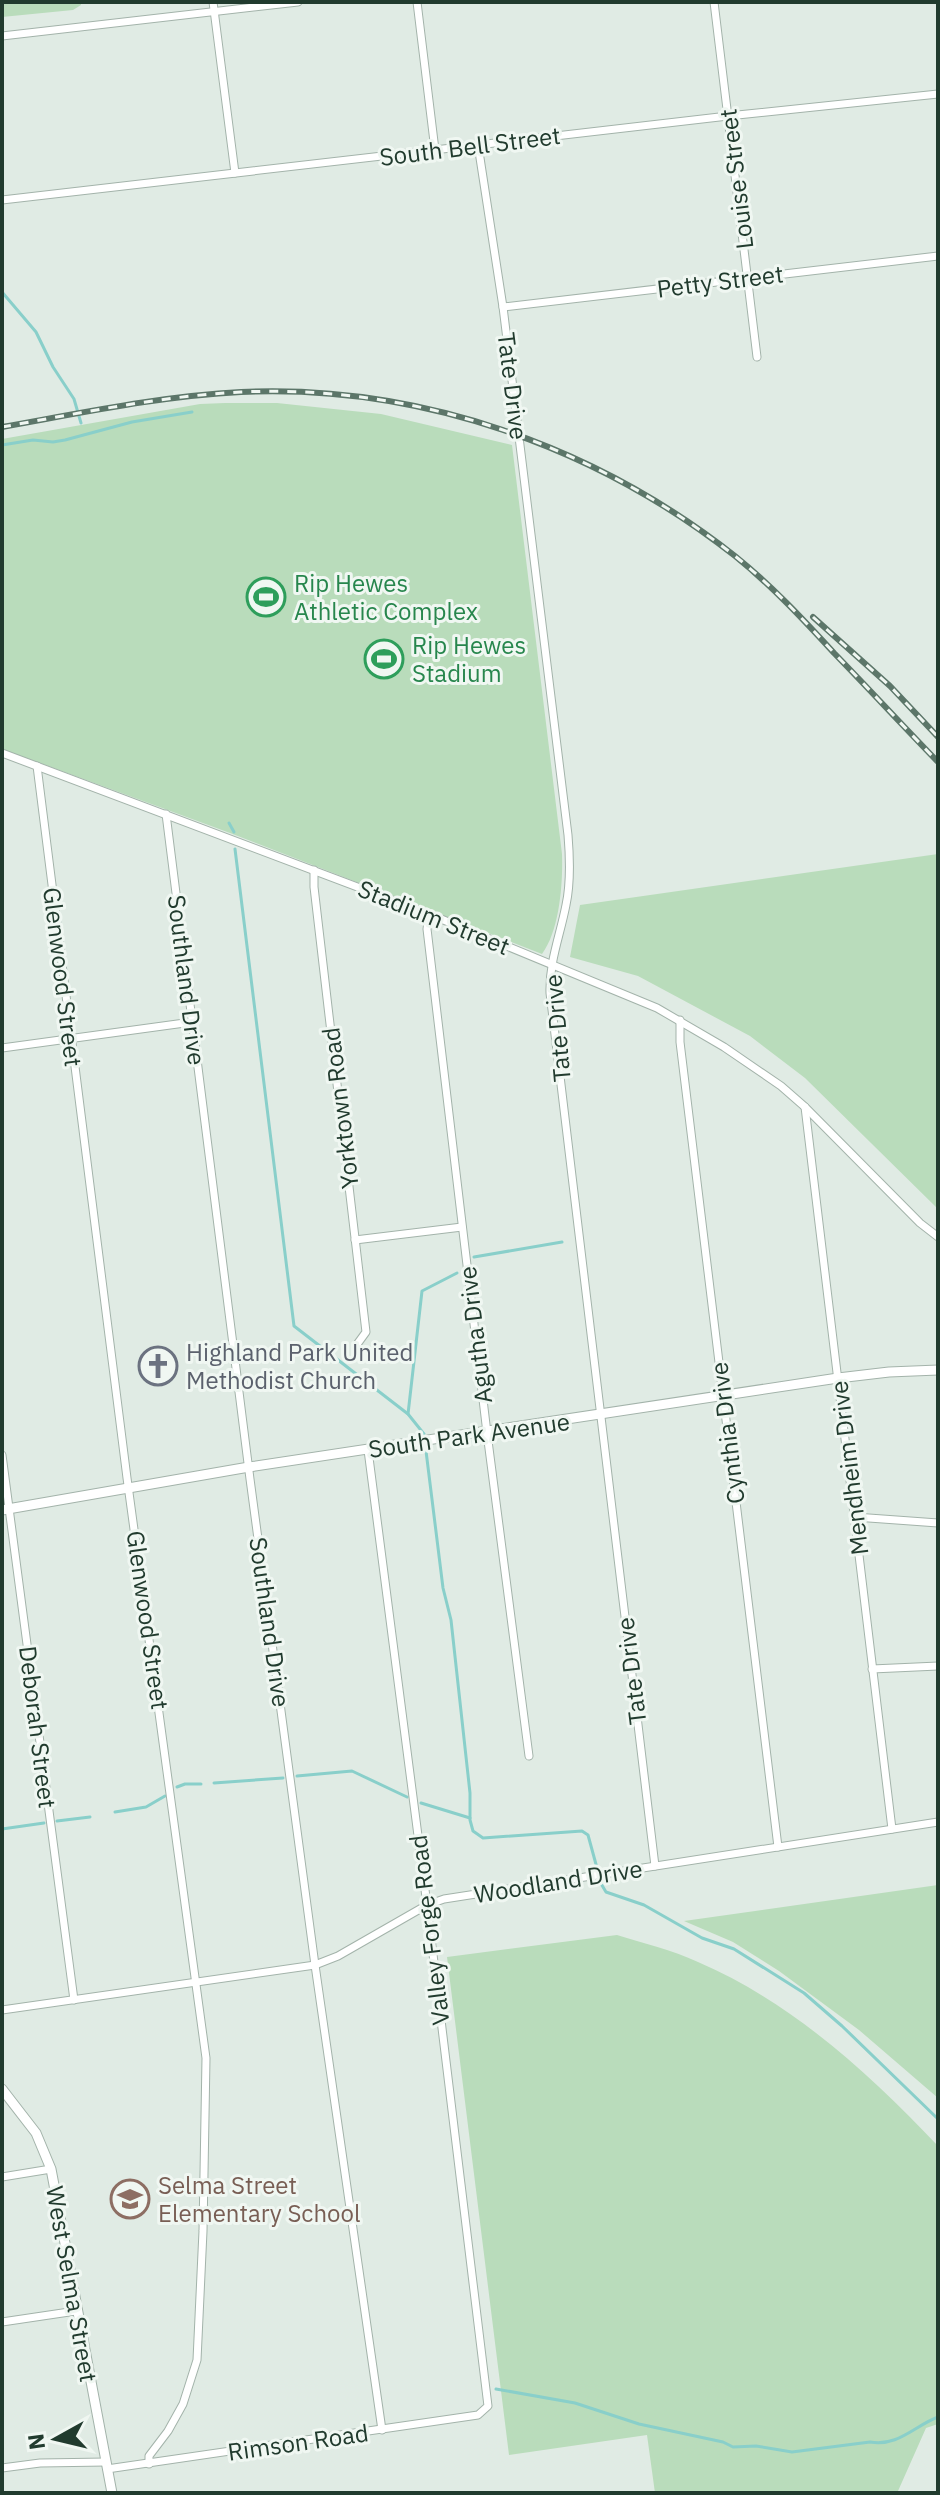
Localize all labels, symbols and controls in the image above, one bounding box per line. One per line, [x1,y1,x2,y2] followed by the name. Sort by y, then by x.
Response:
[712,107,760,251] street label: Louise Street
[378,119,562,173] street label: South Bell Street
[655,257,785,305] street label: Petty Street
[491,331,535,441] street label: Tate Drive
[294,567,478,627] place label: Rip Hewes Athletic Complex
[245,576,287,618] sports icon: Rip Hewes Athletic Complex
[412,629,526,689] place label: Rip Hewes Stadium
[363,638,405,680] sports icon: Rip Hewes Stadium
[353,872,515,962] street label: Stadium Street
[36,885,90,1069] street label: Glenwood Street
[161,893,213,1067] street label: Southland Drive
[536,973,578,1083] street label: Tate Drive
[314,1026,366,1190] street label: Yorktown Road
[451,1265,499,1405] street label: Agutha Drive
[186,1336,413,1396] place label: Highland Park United Methodist Church
[137,1345,179,1387] church icon: Highland Park United Methodist Church
[702,1360,752,1506] street label: Cynthia Drive
[822,1379,876,1557] street label: Mendheim Drive
[366,1405,572,1465] street label: South Park Avenue
[120,1528,176,1712] street label: Glenwood Street
[242,1535,298,1709] street label: Southland Drive
[609,1616,653,1726] street label: Tate Drive
[12,1644,64,1810] street label: Deborah Street
[401,1833,457,2027] street label: Valley Forge Road
[471,1852,645,1910] street label: Woodland Drive
[158,2169,360,2229] place label: Selma Street Elementary School
[109,2178,151,2220] school or university icon: Selma Street Elementary School
[39,2183,105,2385] street label: West Selma Street
[16,2399,96,2479] north arrow
[226,2416,370,2468] street label: Rimson Road
[20,2432,51,2452] text: N

